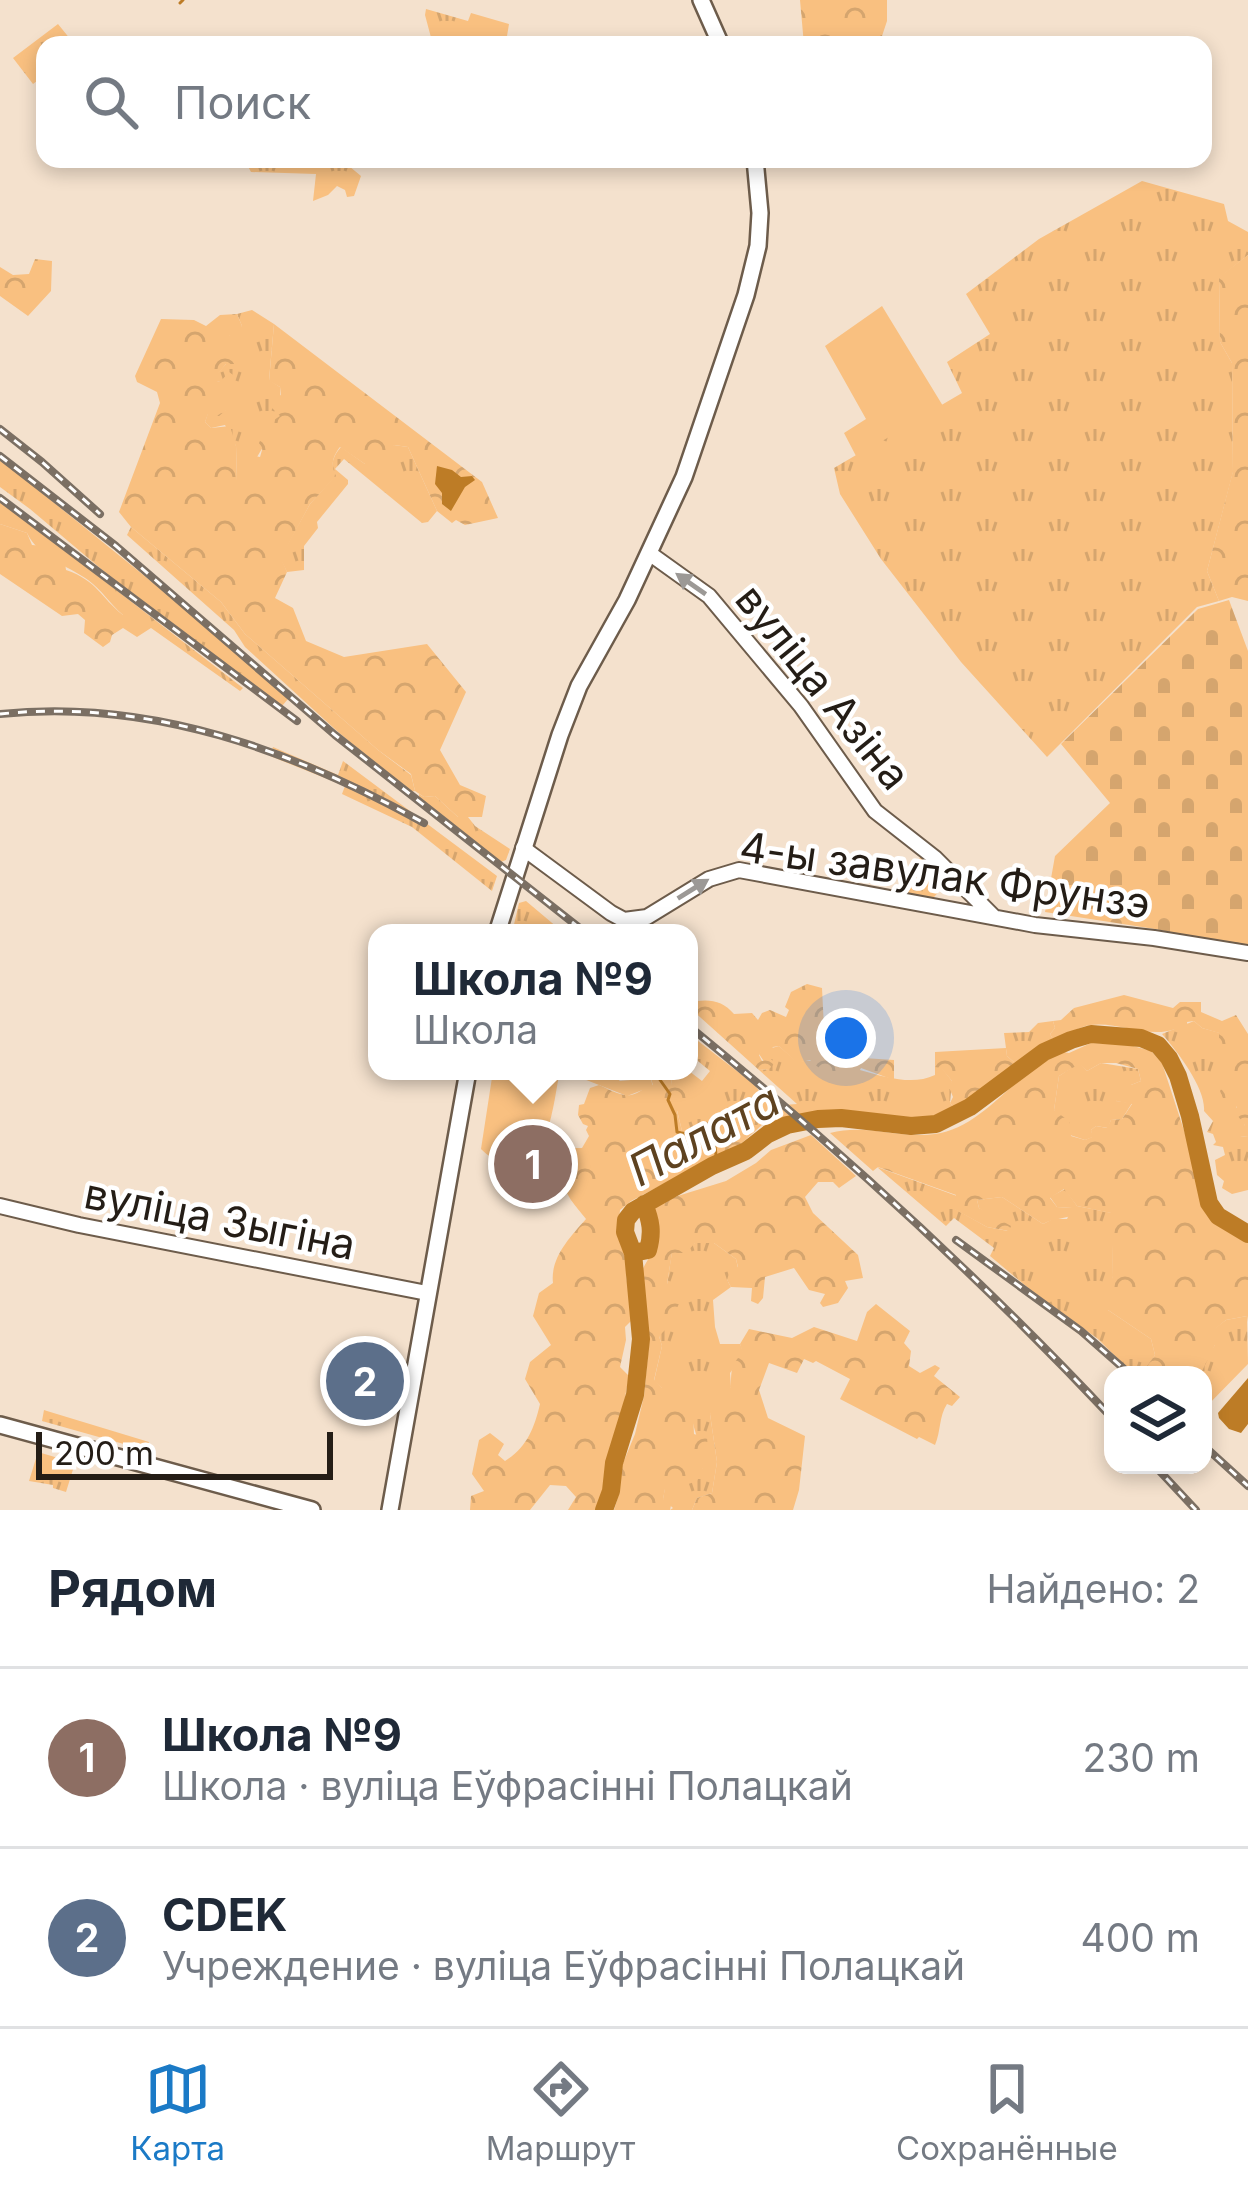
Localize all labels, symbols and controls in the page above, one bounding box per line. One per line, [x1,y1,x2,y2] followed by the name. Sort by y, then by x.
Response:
[36,36,1212,168] search box
[78,69,144,135] icon: search
[174,75,311,130] text: Поиск
[675,573,708,596] one-way arrow
[725,574,921,799] street label: вуліца Азіна
[737,820,1154,929] street label: 4-ы завулак Фрунзэ
[676,879,709,901] one-way arrow
[368,924,698,1080] popup
[413,951,653,1006] text: Школа №9
[413,1006,538,1053] text: Школа
[816,1008,876,1068] your location
[619,1072,789,1197] water label: Палата
[494,1119,572,1209] pin: 1
[80,1167,360,1270] street label: вуліца Зыгіна
[326,1336,404,1426] pin: 2
[1104,1366,1212,1474] map controls
[1104,1366,1212,1474] button: layers
[36,1426,333,1479] scale bar
[54,1433,154,1473] text: 200 m
[48,1558,217,1619] text: Рядом
[986,1565,1200,1612] text: Найдено: 2
[162,1707,402,1762] text: Школа №9
[79,1734,95,1781] text: 1
[1082,1734,1200,1781] text: 230 m
[162,1762,853,1809] text: Школа · вуліца Еўфрасінні Полацкай
[162,1887,288,1942] text: CDEK
[75,1914,99,1961] text: 2
[1080,1914,1200,1961] text: 400 m
[162,1942,965,1989] text: Учреждение · вуліца Еўфрасінні Полацкай
[130,2056,225,2168] tab: Карта
[486,2056,635,2168] tab: Маршрут
[896,2056,1118,2168] tab: Сохранённые

